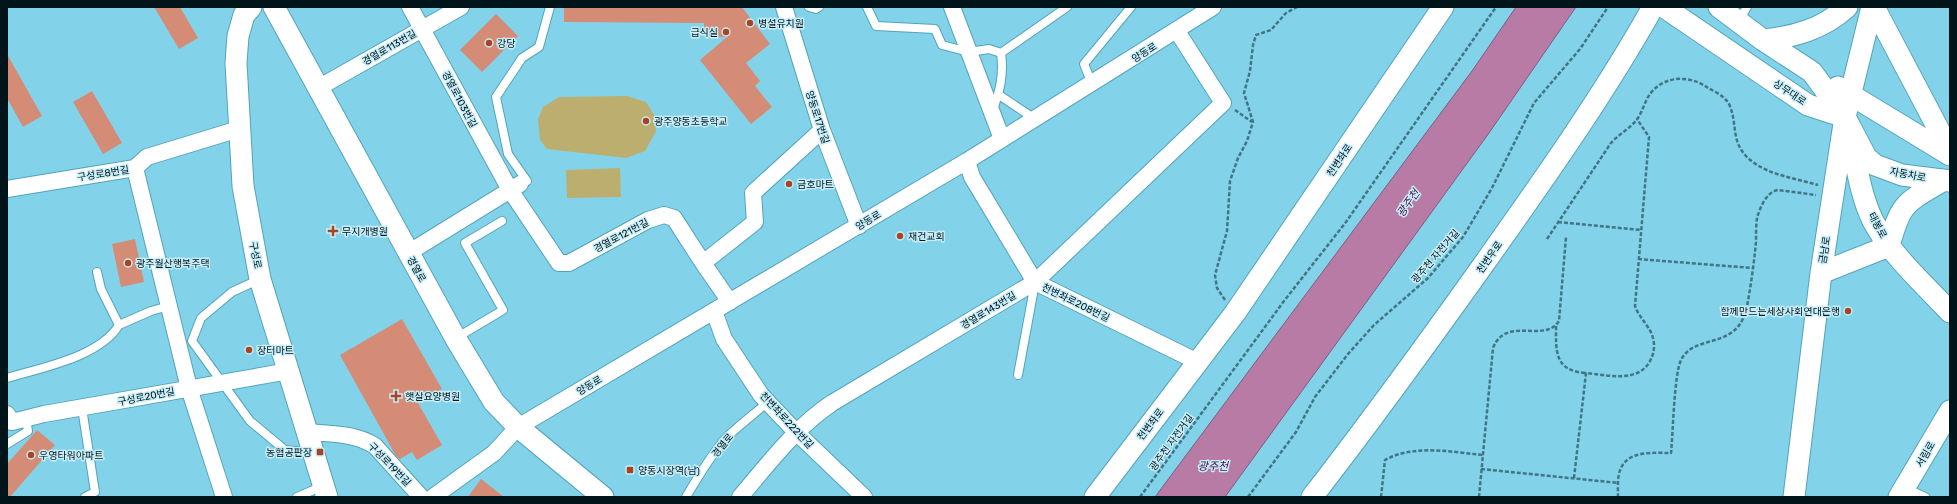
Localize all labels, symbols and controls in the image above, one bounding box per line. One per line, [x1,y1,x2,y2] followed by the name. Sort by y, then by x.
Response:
[745,18,755,28] marker: 병설유치원
[758,18,804,30] place label: 병설유치원
[690,27,718,39] place label: 급식실
[721,27,731,37] marker: 급식실
[360,28,419,68] street label: 경열로113번길
[484,38,494,48] marker: 강당
[497,38,515,50] place label: 강당
[1130,40,1159,65] street label: 양동로
[439,69,479,130] street label: 경열로103번길
[1771,78,1808,108] street label: 상무대로
[803,89,831,146] street label: 양동로17번길
[641,116,651,126] marker: 광주양동초등학교
[654,116,728,128] place label: 광주양동초등학교
[1325,142,1355,179] street label: 천변좌로
[76,164,130,184] street label: 구성로8번길
[1889,166,1927,184] street label: 자동차로
[784,179,794,189] marker: 금호마트
[797,179,834,191] place label: 금호마트
[1394,186,1424,219] water label: 광주천
[854,209,883,233] street label: 양동로
[1865,210,1889,240] street label: 태봉로
[592,216,651,255] street label: 경열로121번길
[327,225,339,237] marker: 무지개병원
[342,226,388,238] place label: 무지개병원
[1409,227,1462,286] street label: 광주천 자전거길
[895,231,905,241] marker: 재건교회
[908,231,945,243] place label: 재건교회
[1817,236,1833,265] street label: 금남로
[1474,239,1505,276] street label: 천변우로
[246,240,264,270] street label: 구성로
[404,255,428,284] street label: 경열로
[123,258,133,268] marker: 광주월산행복주택
[136,258,210,270] place label: 광주월산행복주택
[1040,281,1111,324] street label: 천변좌로208번길
[959,290,1018,332] street label: 경열로143번길
[1720,306,1840,318] place label: 함께만드는세상사회연대은행
[1843,306,1853,316] marker: 함께만드는세상사회연대은행
[244,345,254,355] marker: 장터마트
[257,345,294,357] place label: 장터마트
[575,374,604,398] street label: 양동로
[116,386,176,408] street label: 구성로20번길
[390,390,402,402] marker: 햇살요양병원
[757,390,815,451] street label: 천변좌로222번길
[405,391,460,403] place label: 햇살요양병원
[1135,406,1167,443] street label: 천변좌로
[1147,412,1196,473] street label: 광주천 자전거길
[709,431,736,460] street label: 경열로
[365,440,413,489] street label: 구성로19번길
[1914,440,1938,469] street label: 서림로
[266,447,312,459] place label: 농협공판장
[315,447,325,457] marker: 농협공판장
[26,450,36,460] marker: 우영타워아파트
[39,450,103,462] place label: 우영타워아파트
[1198,460,1230,473] water label: 광주천
[625,465,635,475] marker: 양동시장역(남)
[638,465,700,477] place label: 양동시장역(남)

